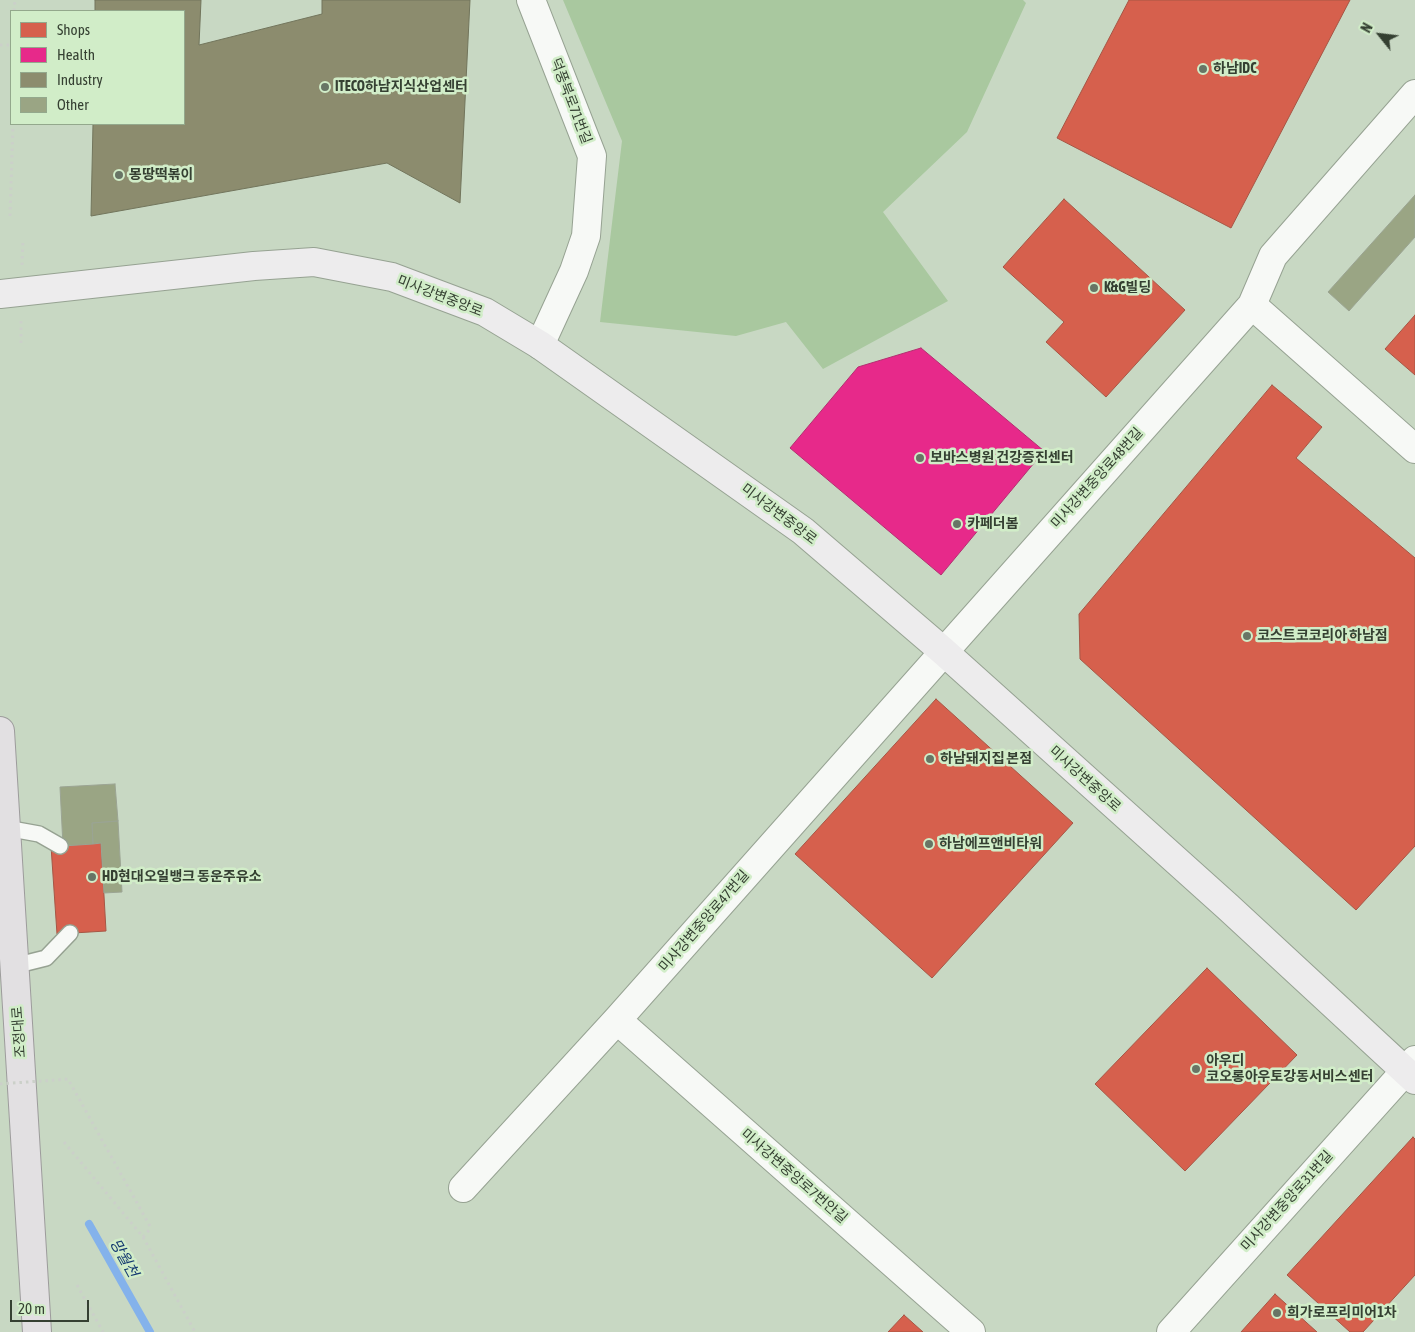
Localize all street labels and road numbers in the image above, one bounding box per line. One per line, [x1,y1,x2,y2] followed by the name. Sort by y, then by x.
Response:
[547,56,595,146] street label: 덕풍북로71번길
[395,272,485,320] street label: 미사강변중앙로
[1048,424,1146,532] street label: 미사강변중앙로48번길
[738,480,820,548] street label: 미사강변중앙로
[1046,743,1124,815] street label: 미사강변중앙로
[655,867,753,975] street label: 미사강변중앙로47번길
[9,1006,29,1058] street label: 조정대로
[737,1125,851,1227] street label: 미사강변중앙로7번안길
[1238,1147,1336,1255] street label: 미사강변중앙로31번길

